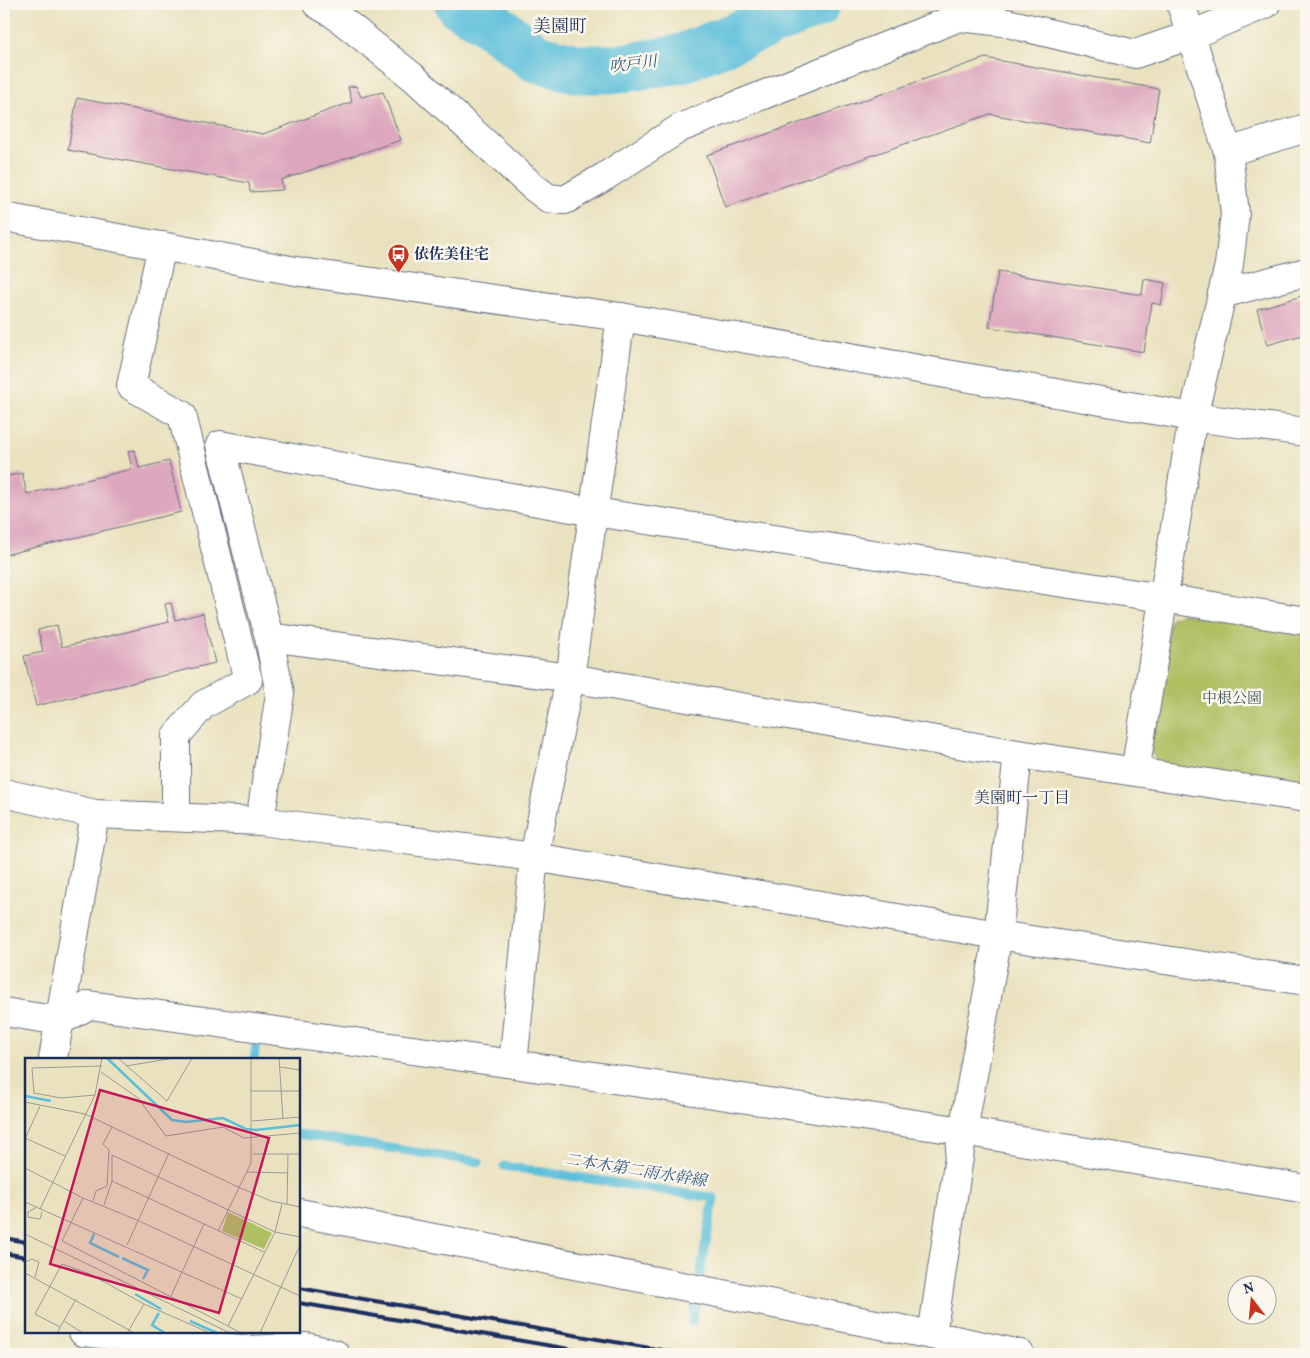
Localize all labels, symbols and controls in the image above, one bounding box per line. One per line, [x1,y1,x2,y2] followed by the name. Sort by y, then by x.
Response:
[533,15,587,40] district label: 美園町
[608,51,660,79] water label: 吹戸川
[386,243,410,274] bus stop icon: 依佐美住宅
[414,245,489,266] place label: 依佐美住宅
[1202,689,1262,710] park label: 中根公園
[974,788,1070,810] district label: 美園町一丁目
[25,1058,300,1333] inset map
[562,1149,710,1193] water label: 二本木第二雨水幹線
[1228,1276,1278,1326] north arrow
[1241,1278,1256,1299] text: N

